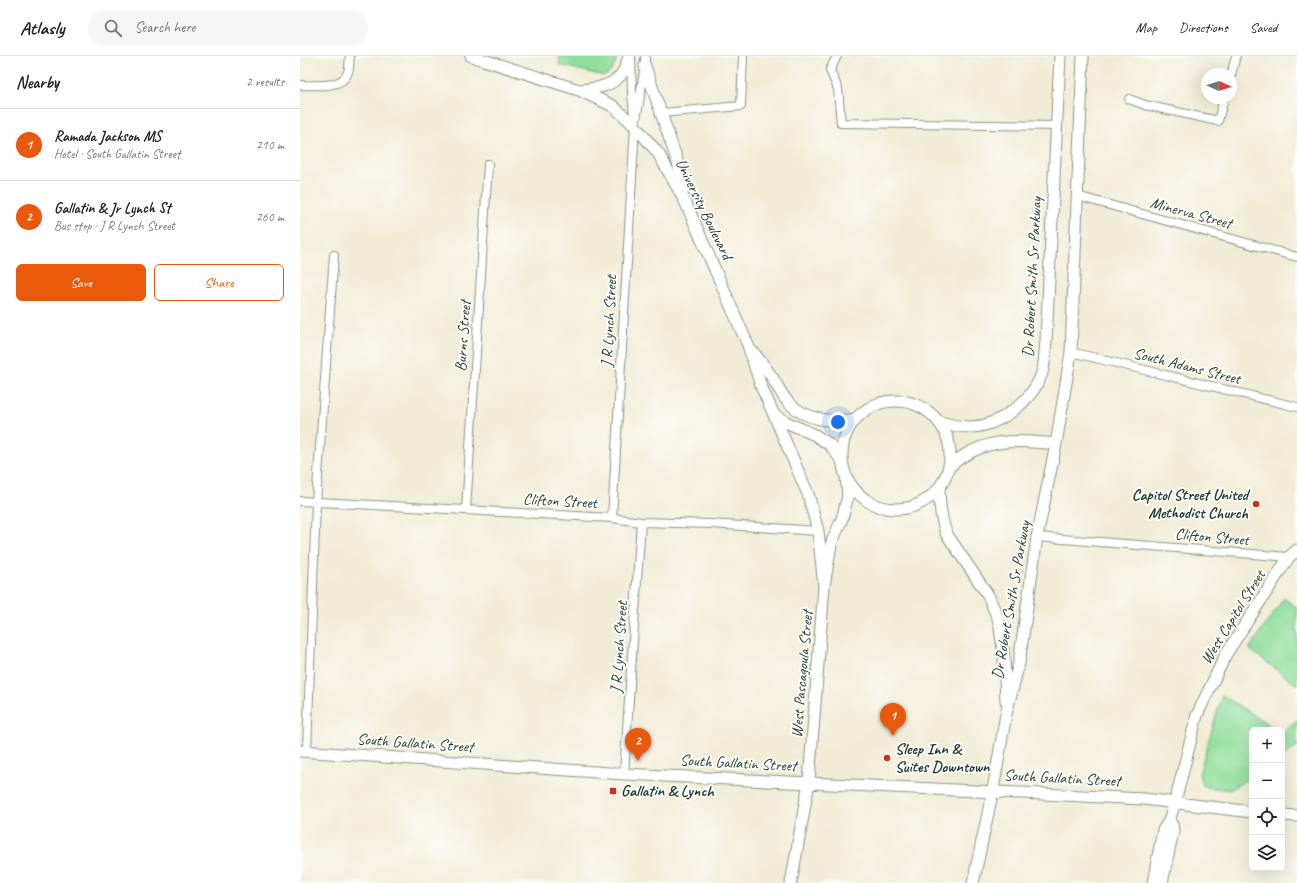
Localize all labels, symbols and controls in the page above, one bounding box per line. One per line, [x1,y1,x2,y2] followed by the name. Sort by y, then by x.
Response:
[88,10,368,46] search box
[20,16,64,40] text: Atlasly
[102,17,124,39] icon: search
[134,18,195,37] text: Search here
[1136,19,1157,36] text: Map
[1179,19,1228,36] text: Directions
[1250,19,1277,36] text: Saved
[1201,68,1237,104] north arrow
[16,72,59,93] text: Nearby
[246,74,284,90] text: 2 results
[54,127,161,146] text: Ramada Jackson MS
[26,137,32,153] text: 1
[256,137,284,153] text: 210 m
[54,146,180,162] text: Hotel · South Gallatin Street
[671,155,738,265] street label: University Boulevard
[1148,193,1236,234] street label: Minerva Street
[1018,195,1046,357] street label: Dr Robert Smith Sr Parkway
[54,199,170,218] text: Gallatin & Jr Lynch St
[26,209,32,225] text: 2
[256,209,284,225] text: 260 m
[54,218,175,234] text: Bus stop · J R Lynch Street
[16,264,146,301] button: Save
[154,264,284,301] button: Share
[597,273,621,368] street label: J R Lynch Street
[451,297,476,372] street label: Burns Street
[1132,343,1244,389] street label: South Adams Street
[828,412,848,432] your location
[1132,485,1251,523] place label: Capitol Street United Methodist Church
[523,489,599,513] street label: Clifton Street
[1251,499,1261,509] marker: Capitol Street United Methodist Church
[987,518,1035,681] street label: Dr Robert Smith Sr Parkway
[1174,524,1251,550] street label: Clifton Street
[1196,565,1271,668] street label: West Capitol Street
[606,599,632,695] street label: J R Lynch Street
[786,607,818,738] street label: West Pascagoula Street
[880,703,906,736] pin: 1
[1249,727,1285,871] map controls
[1249,727,1285,763] button: +
[625,728,651,761] pin: 2
[356,729,477,757] street label: South Gallatin Street
[895,739,990,777] place label: Sleep Inn & Suites Downtown
[679,750,800,776] street label: South Gallatin Street
[882,753,892,763] marker: Sleep Inn & Suites Downtown
[1249,763,1285,799] button: −
[1003,765,1124,791] street label: South Gallatin Street
[621,781,715,801] place label: Gallatin & Lynch
[608,786,618,796] marker: Gallatin & Lynch
[1249,799,1285,835] button: locate
[1249,835,1285,871] button: layers

